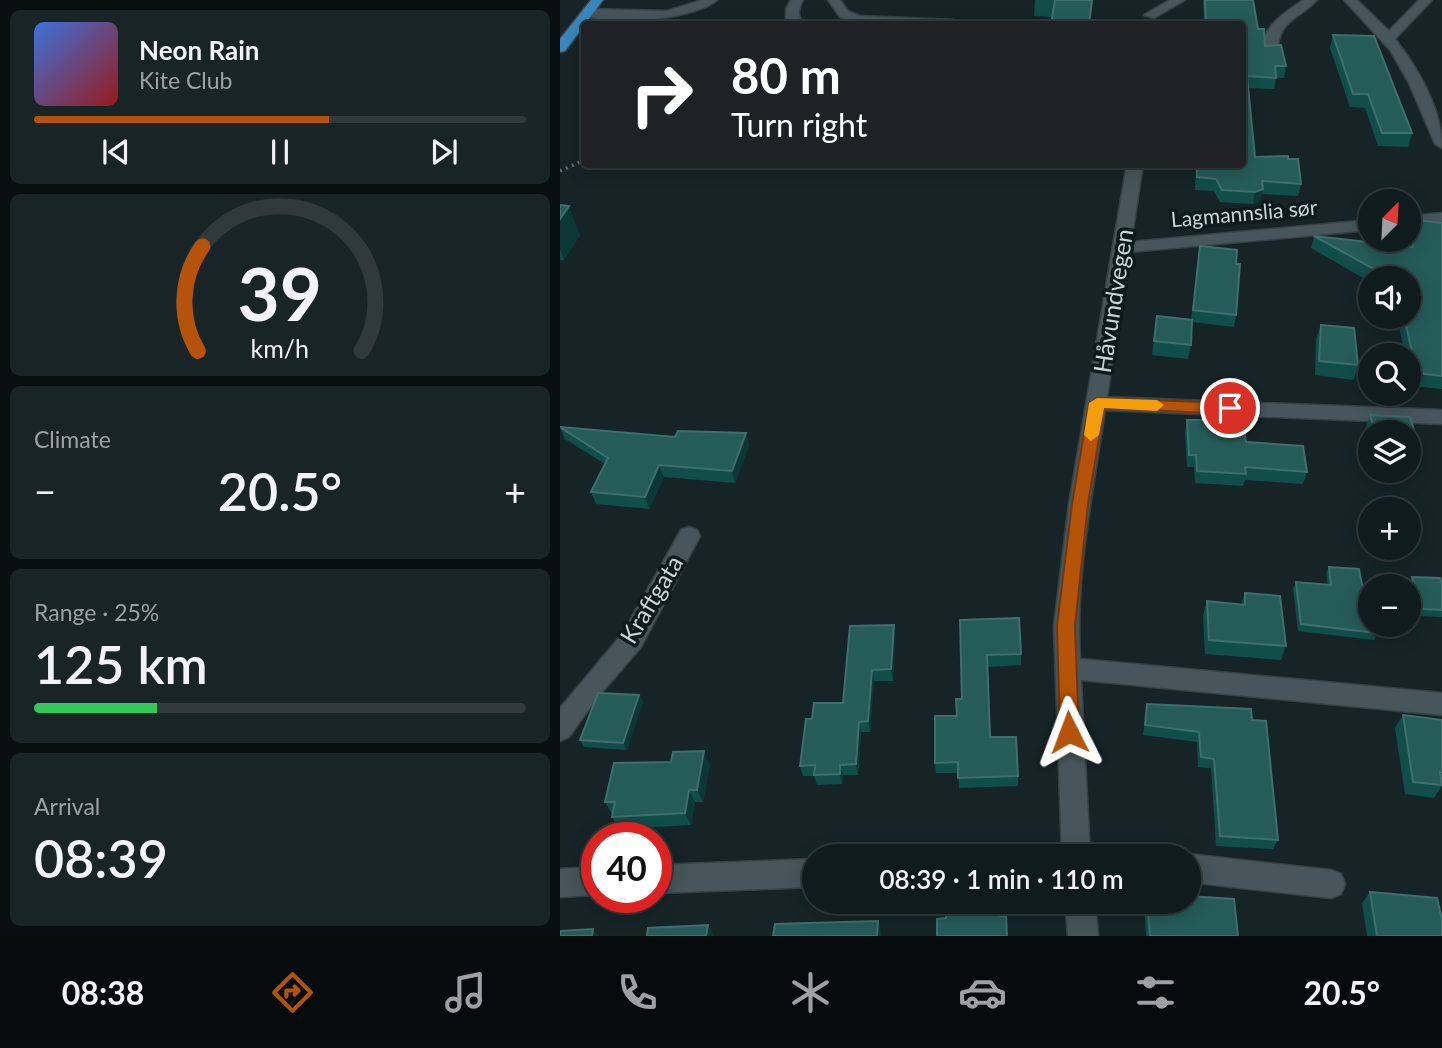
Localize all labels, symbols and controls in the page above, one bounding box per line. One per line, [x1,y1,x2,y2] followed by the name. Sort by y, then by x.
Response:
[139,34,259,66] text: Neon Rain
[731,46,841,104] text: 80 m
[616,49,707,140] icon: right
[139,66,232,94] text: Kite Club
[731,105,867,144] text: Turn right
[97,133,135,171] icon: previous
[261,133,299,171] icon: pause
[425,133,463,171] icon: next
[1358,189,1421,252] north arrow
[1358,189,1421,637] map controls
[1170,194,1318,231] street label: Lagmannslia sør
[1087,227,1138,375] street label: Håvundvegen
[238,249,322,337] text: 39
[1358,266,1421,329] button: sound
[251,332,309,362] text: km/h
[1358,343,1421,406] button: search
[1200,378,1260,438] pin
[1211,389,1249,427] icon: arrive
[1358,420,1421,483] button: layers
[34,425,111,453] text: Climate
[218,460,342,522] text: 20.5°
[34,468,56,514] text: −
[504,468,526,514] text: +
[1358,497,1421,560] button: +
[613,550,688,648] street label: Kraftgata
[1358,574,1421,637] button: −
[34,598,159,626] text: Range · 25%
[34,633,208,695] text: 125 km
[1032,695,1106,769] position arrow
[34,792,100,820] text: Arrival
[581,822,672,913] speed limit sign: 40
[34,827,168,889] text: 08:39
[879,863,1124,895] text: 08:39 · 1 min · 110 m
[268,968,317,1017] icon: directions
[441,968,490,1017] icon: music
[613,968,662,1017] icon: phone
[786,968,835,1017] icon: climate
[958,968,1007,1017] icon: car
[1131,968,1180,1017] icon: filters
[62,973,144,1012] text: 08:38
[1304,973,1380,1012] text: 20.5°

